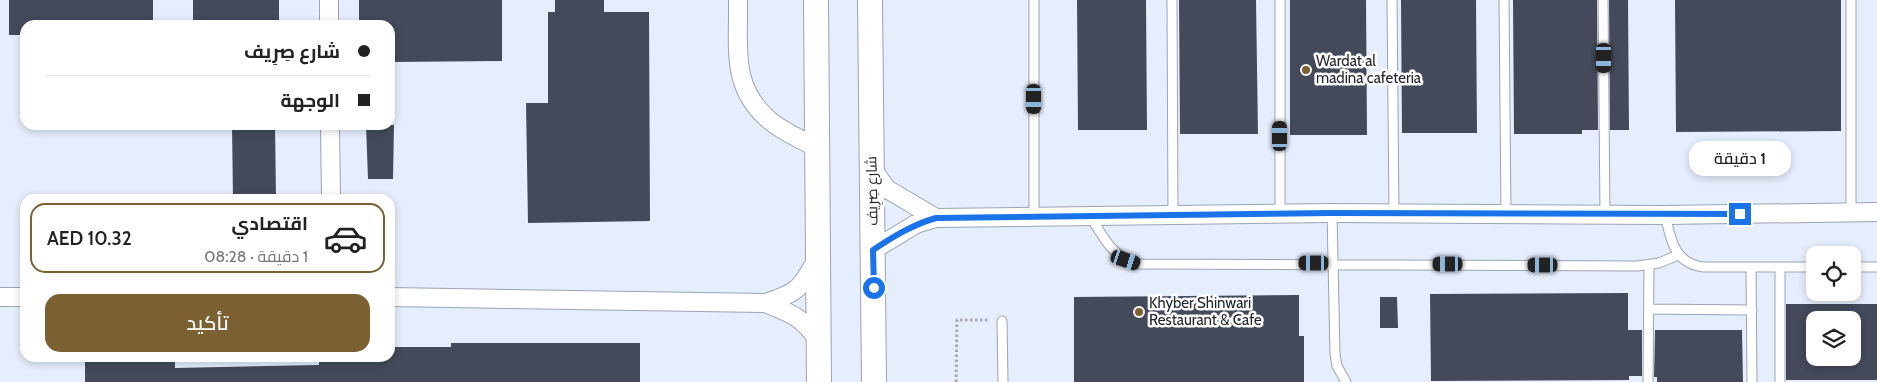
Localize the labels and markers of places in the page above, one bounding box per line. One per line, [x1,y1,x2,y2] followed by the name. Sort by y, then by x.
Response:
[1316,52,1422,87] place label: Wardat al madina cafeteria
[1300,64,1312,76] marker: Wardat al madina cafeteria
[1149,294,1262,329] place label: Khyber Shinwari Restaurant & Cafe
[1133,306,1145,318] marker: Khyber Shinwari Restaurant & Cafe

